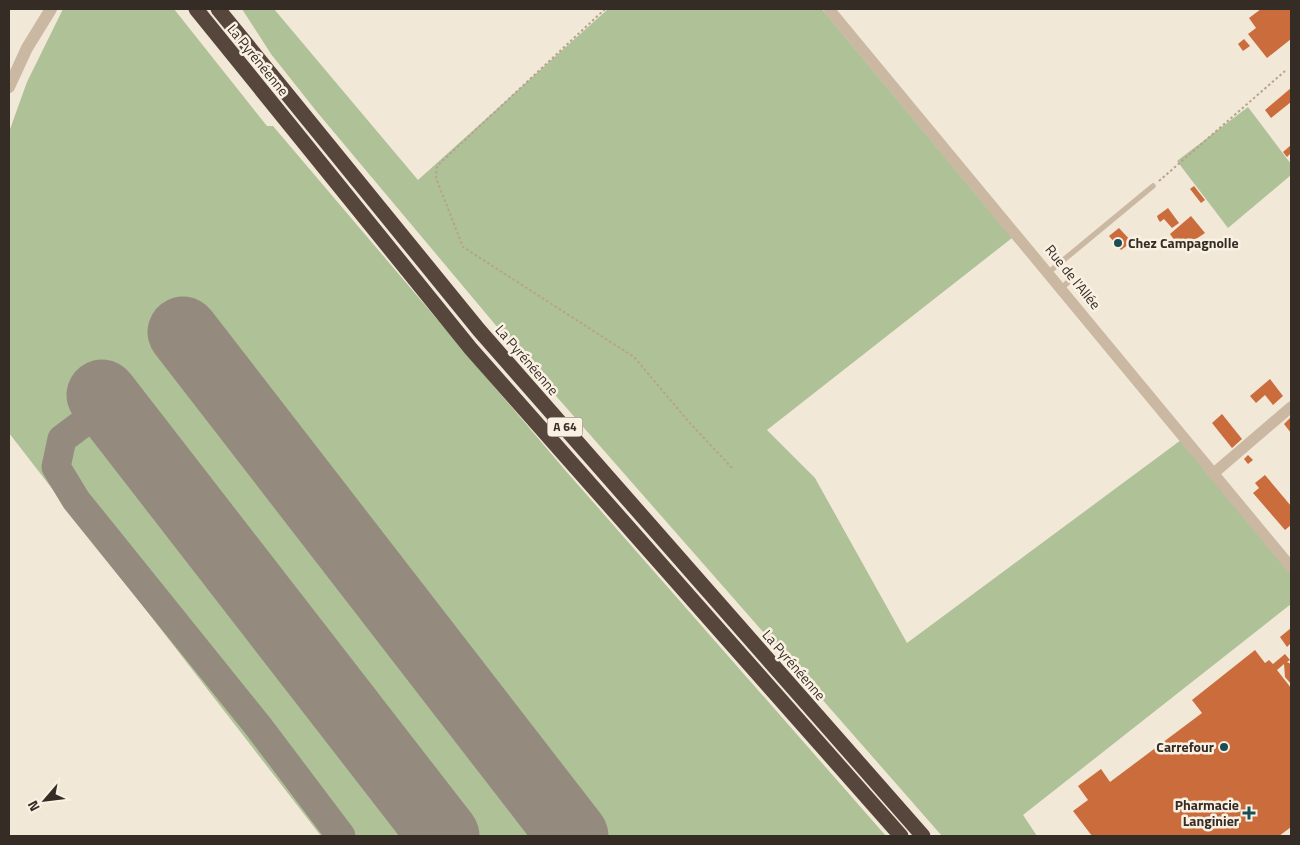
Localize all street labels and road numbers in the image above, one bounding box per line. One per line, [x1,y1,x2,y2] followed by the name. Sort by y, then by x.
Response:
[223,19,294,100] street label: La Pyrénéenne
[1041,240,1106,314] street label: Rue de l'Allée
[491,320,564,400] street label: La Pyrénéenne
[548,418,582,437] road number: A 64
[758,625,831,705] street label: La Pyrénéenne

